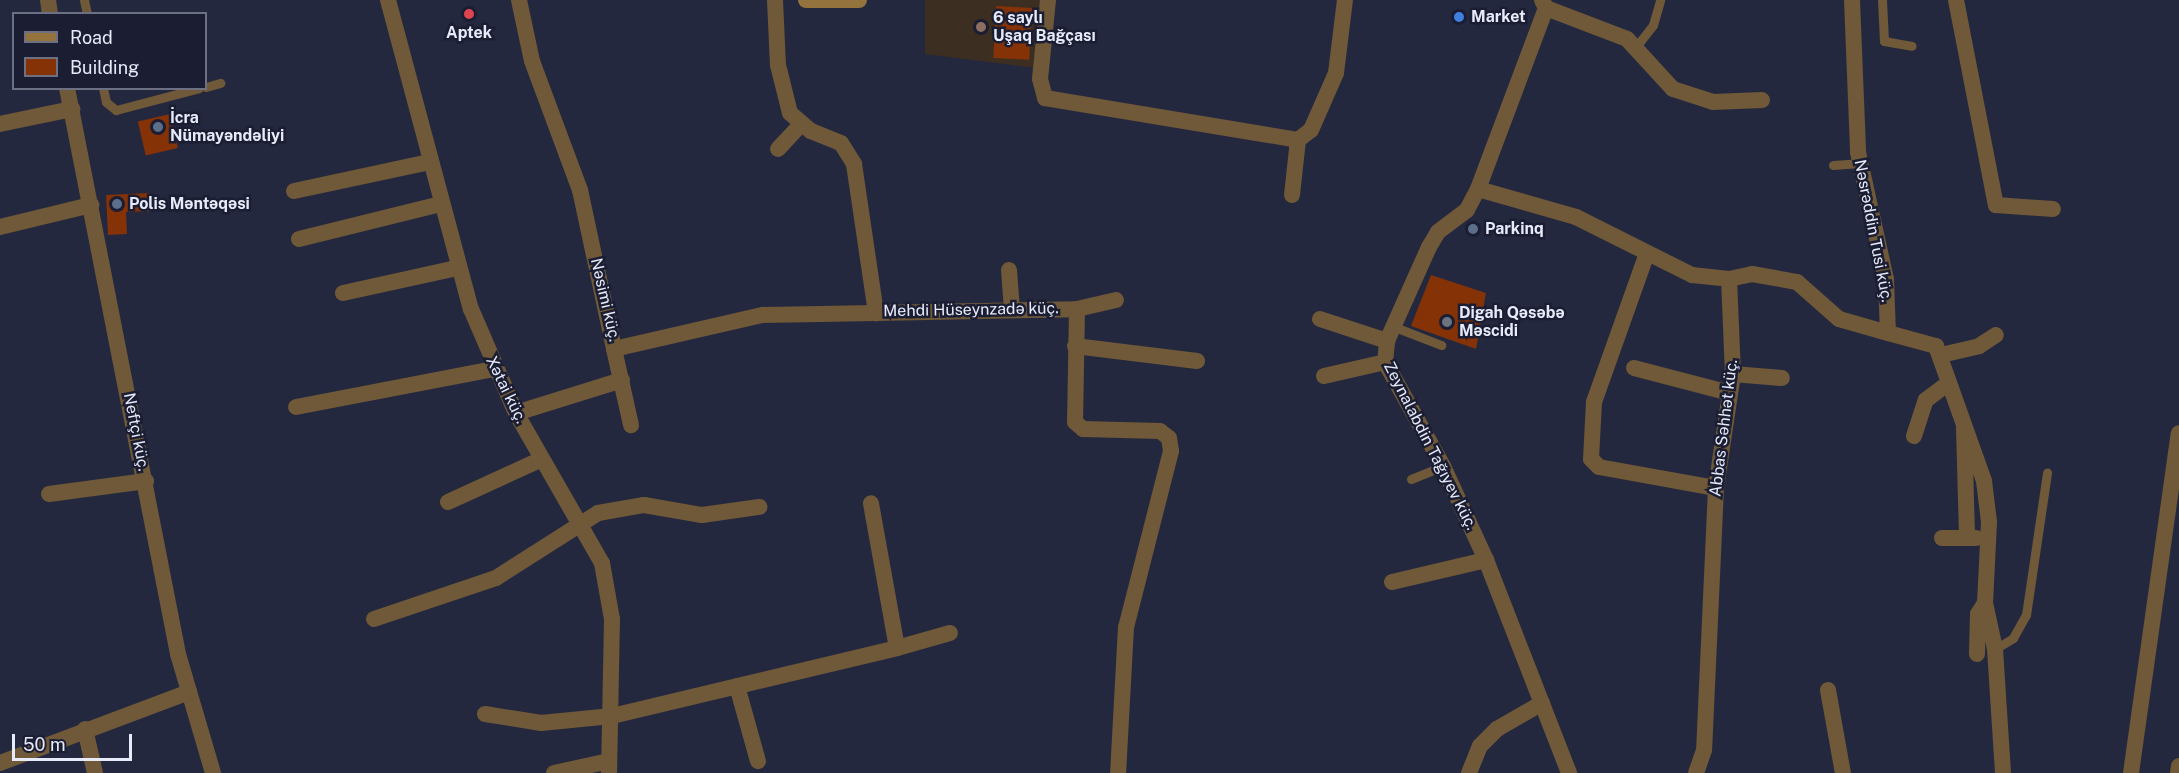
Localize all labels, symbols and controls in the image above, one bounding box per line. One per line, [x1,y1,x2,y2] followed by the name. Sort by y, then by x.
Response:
[462,7,476,21] marker: Aptek
[1471,7,1526,27] place label: Market
[993,8,1096,46] place label: 6 saylı Uşaq Bağçası
[1452,10,1466,24] marker: Market
[12,12,207,90] legend
[974,20,988,34] marker: 6 saylı Uşaq Bağçası
[446,23,492,43] place label: Aptek
[70,27,113,48] text: Road
[70,57,139,78] text: Building
[170,108,284,146] place label: İcra Nümayəndəliyi
[151,120,165,134] marker: İcra Nümayəndəliyi
[1850,158,1896,304] street label: Nəsrəddin Tusi küç.
[129,194,250,214] place label: Polis Məntəqəsi
[110,197,124,211] marker: Polis Məntəqəsi
[1485,219,1544,239] place label: Parkinq
[1466,222,1480,236] marker: Parkinq
[586,256,624,344] street label: Nəsimi küç.
[883,299,1059,321] street label: Mehdi Hüseynzadə küç.
[1459,303,1565,341] place label: Digah Qəsəbə Məscidi
[1440,315,1454,329] marker: Digah Qəsəbə Məscidi
[481,353,531,427] street label: Xətai küç.
[1706,358,1742,498] street label: Abbas Səhhət küç.
[1379,359,1481,533] street label: Zeynalabdin Tağıyev küç.
[119,391,153,473] street label: Neftçi küç.
[15,722,135,760] scale bar
[23,734,66,755] text: 50 m

